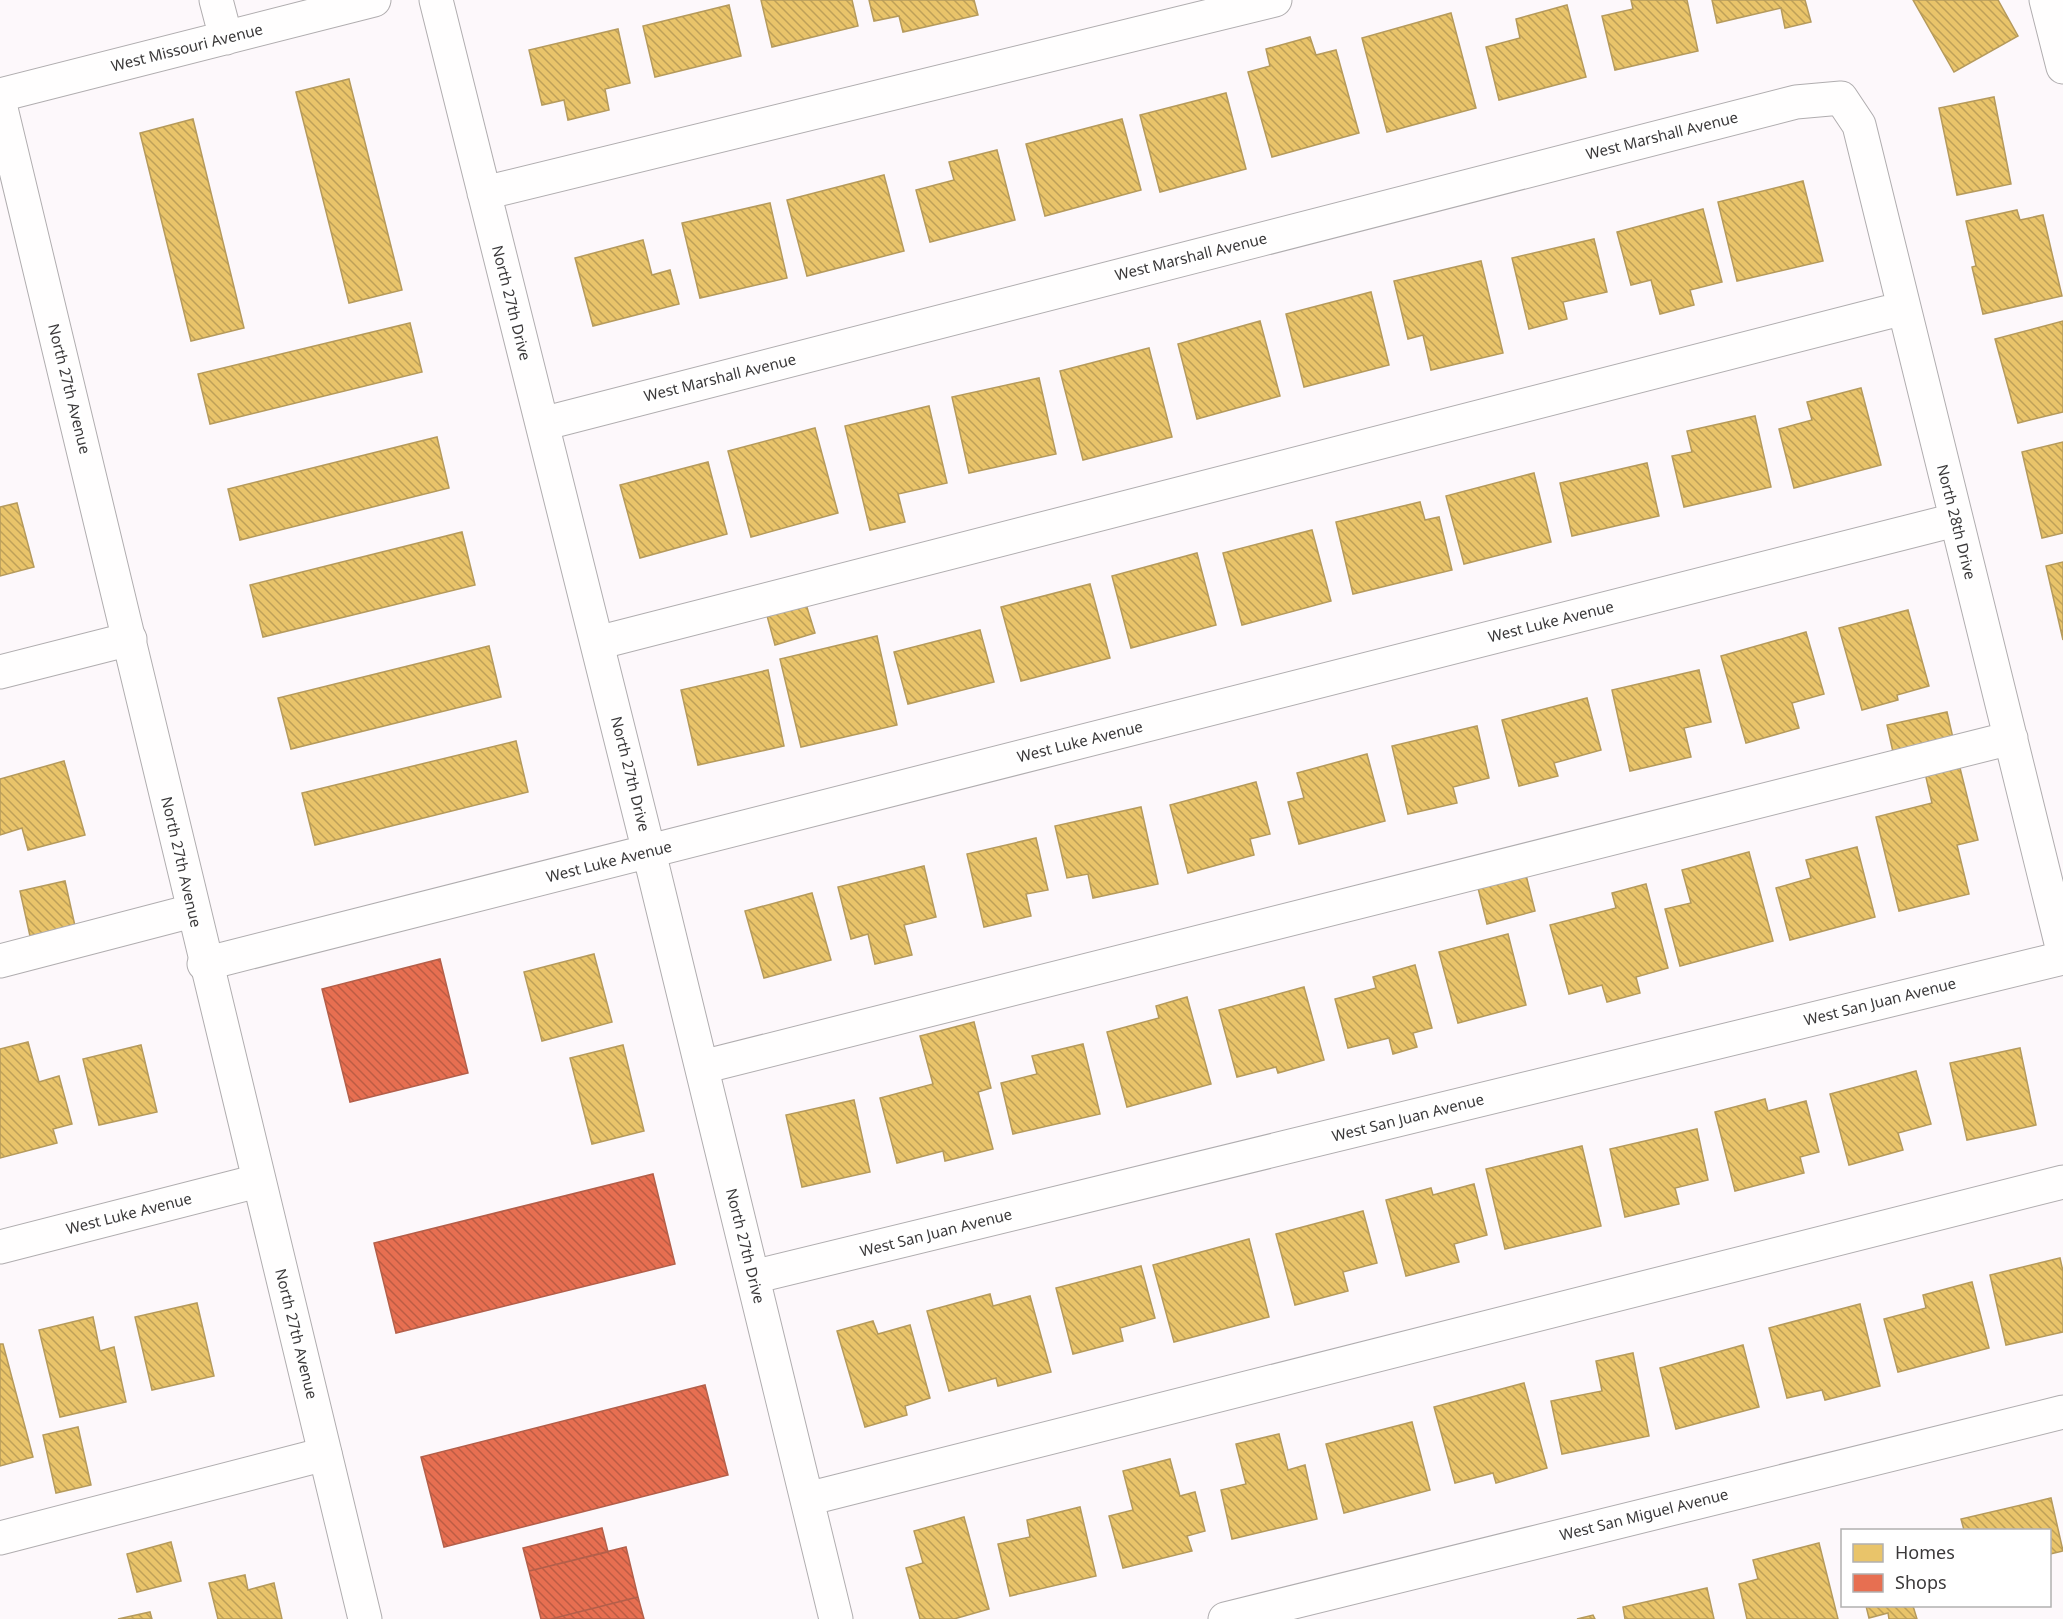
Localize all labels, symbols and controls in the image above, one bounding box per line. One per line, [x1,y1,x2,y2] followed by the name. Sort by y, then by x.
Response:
[109,19,265,76] street label: West Missouri Avenue
[1584,106,1740,164] street label: West Marshall Avenue
[1113,227,1269,285] street label: West Marshall Avenue
[488,243,536,362] street label: North 27th Drive
[44,321,96,456] street label: North 27th Avenue
[642,348,798,406] street label: West Marshall Avenue
[1933,462,1981,581] street label: North 28th Drive
[1486,596,1616,646] street label: West Luke Avenue
[607,714,655,833] street label: North 27th Drive
[1015,716,1145,766] street label: West Luke Avenue
[157,794,207,929] street label: North 27th Avenue
[544,836,674,886] street label: West Luke Avenue
[1802,972,1958,1030] street label: West San Juan Avenue
[1330,1088,1486,1146] street label: West San Juan Avenue
[722,1186,770,1305] street label: North 27th Drive
[64,1188,194,1238] street label: West Luke Avenue
[858,1203,1014,1261] street label: West San Juan Avenue
[271,1266,323,1401] street label: North 27th Avenue
[1557,1483,1730,1545] street label: West San Miguel Avenue
[1841,1529,2051,1607] legend
[1895,1540,1955,1564] text: Homes
[1895,1570,1947,1594] text: Shops

